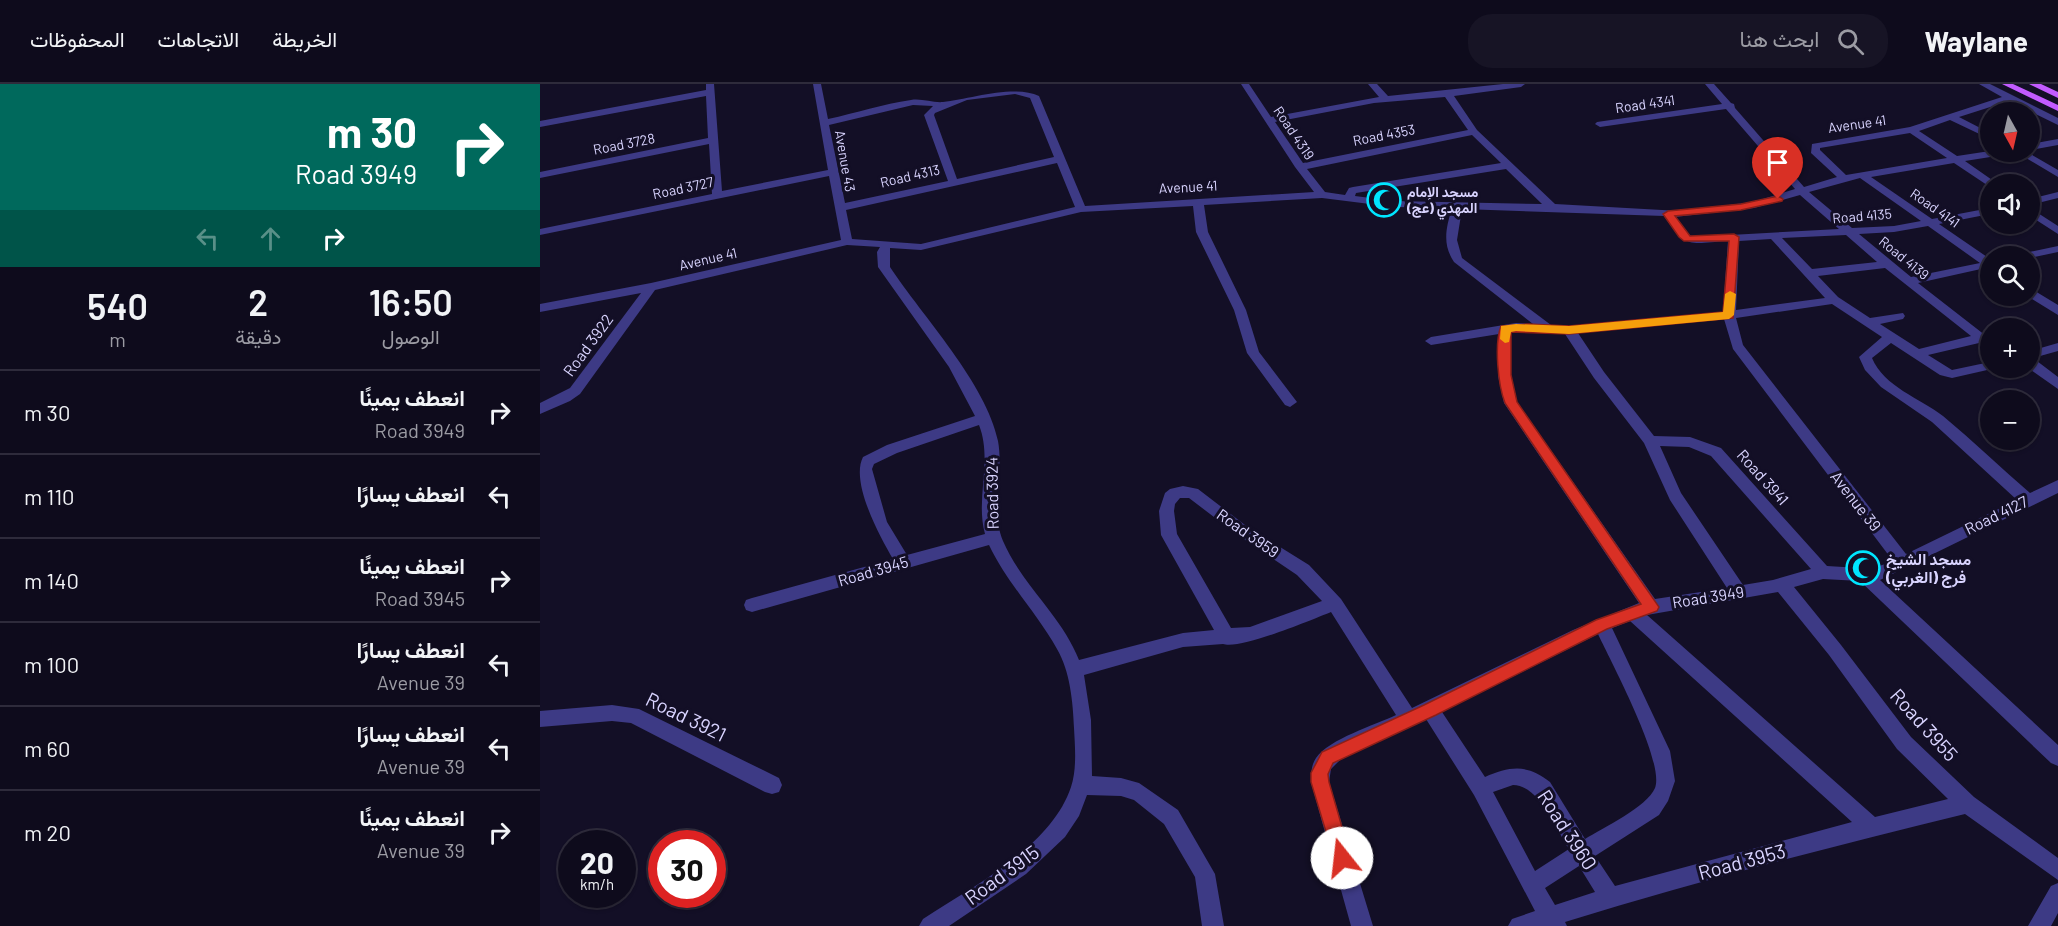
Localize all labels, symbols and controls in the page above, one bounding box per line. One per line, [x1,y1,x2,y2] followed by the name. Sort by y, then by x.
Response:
[1468,14,1888,68] search box
[1924,24,2028,58] text: Waylane
[1740,25,1819,51] text: ابحث هنا
[1834,25,1867,58] icon: search
[30,26,125,51] text: المحفوظات
[158,26,239,51] text: الاتجاهات
[272,26,337,51] text: الخريطة
[1614,91,1676,116] street label: Road 4341
[1980,102,2040,162] north arrow
[1980,102,2040,450] map controls
[1270,103,1318,163] street label: Road 4319
[327,106,417,156] text: 30 m
[438,108,516,186] icon: right
[1827,111,1887,136] street label: Avenue 41
[1351,120,1416,149] street label: Road 4353
[592,129,656,158] street label: Road 3728
[832,129,859,193] street label: Avenue 43
[1752,137,1803,199] pin
[1761,146,1794,179] icon: arrive
[295,157,417,189] text: Road 3949
[878,160,941,191] street label: Road 4313
[651,173,715,202] street label: Road 3727
[1980,174,2040,234] button: sound
[1158,176,1218,197] street label: Avenue 41
[1366,182,1402,218] mosque icon: مسجد الإمام المهدي (عج)
[1406,183,1479,220] place label: مسجد الإمام المهدي (عج)
[1907,184,1963,231] street label: Road 4141
[1832,204,1892,227] street label: Road 4135
[191,222,224,255] icon: left
[254,222,287,255] icon: ahead
[317,222,350,255] icon: right
[1876,232,1933,283] street label: Road 4139
[677,244,738,273] street label: Avenue 41
[1980,246,2040,306] button: search
[248,280,268,323] text: 2
[369,280,453,323] text: 16:50
[87,284,148,327] text: 540
[559,310,617,380] street label: Road 3922
[1980,318,2040,378] button: +
[235,324,281,348] text: دقيقة
[382,324,440,348] text: الوصول
[109,327,126,351] text: m
[359,384,465,410] text: انعطف يمينًا
[1980,390,2040,450] button: −
[483,396,516,429] icon: right
[24,399,70,425] text: 30 m
[375,418,465,442] text: Road 3949
[1734,445,1793,508] street label: Road 3941
[981,457,1002,529] street label: Road 3924
[1827,467,1886,534] street label: Avenue 39
[356,480,465,506] text: انعطف يسارًا
[483,480,516,513] icon: left
[24,483,75,509] text: 110 m
[1961,491,2031,538] street label: Road 4127
[1213,504,1283,561] street label: Road 3959
[1885,549,1972,591] place label: مسجد الشيخ فرج (الغربي)
[1845,550,1881,586] mosque icon: مسجد الشيخ فرج (الغربي)
[836,551,910,590] street label: Road 3945
[359,552,465,578] text: انعطف يمينًا
[483,564,516,597] icon: right
[24,567,79,593] text: 140 m
[1671,581,1745,612] street label: Road 3949
[375,586,465,610] text: Road 3945
[356,636,465,662] text: انعطف يسارًا
[483,648,516,681] icon: left
[24,651,79,677] text: 100 m
[377,670,465,694] text: Avenue 39
[1886,683,1964,766] street label: Road 3955
[642,686,731,746] street label: Road 3921
[356,720,465,746] text: انعطف يسارًا
[483,732,516,765] icon: left
[24,735,70,761] text: 60 m
[377,754,465,778] text: Avenue 39
[1533,785,1603,874] street label: Road 3960
[359,804,465,830] text: انعطف يمينًا
[483,816,516,849] icon: right
[24,819,71,845] text: 20 m
[1310,826,1374,890] position arrow
[648,830,726,908] speed limit sign: 30
[377,838,465,862] text: Avenue 39
[1695,838,1788,884] street label: Road 3953
[960,839,1043,909] street label: Road 3915
[580,844,614,880] text: 20
[580,875,614,893] text: km/h

